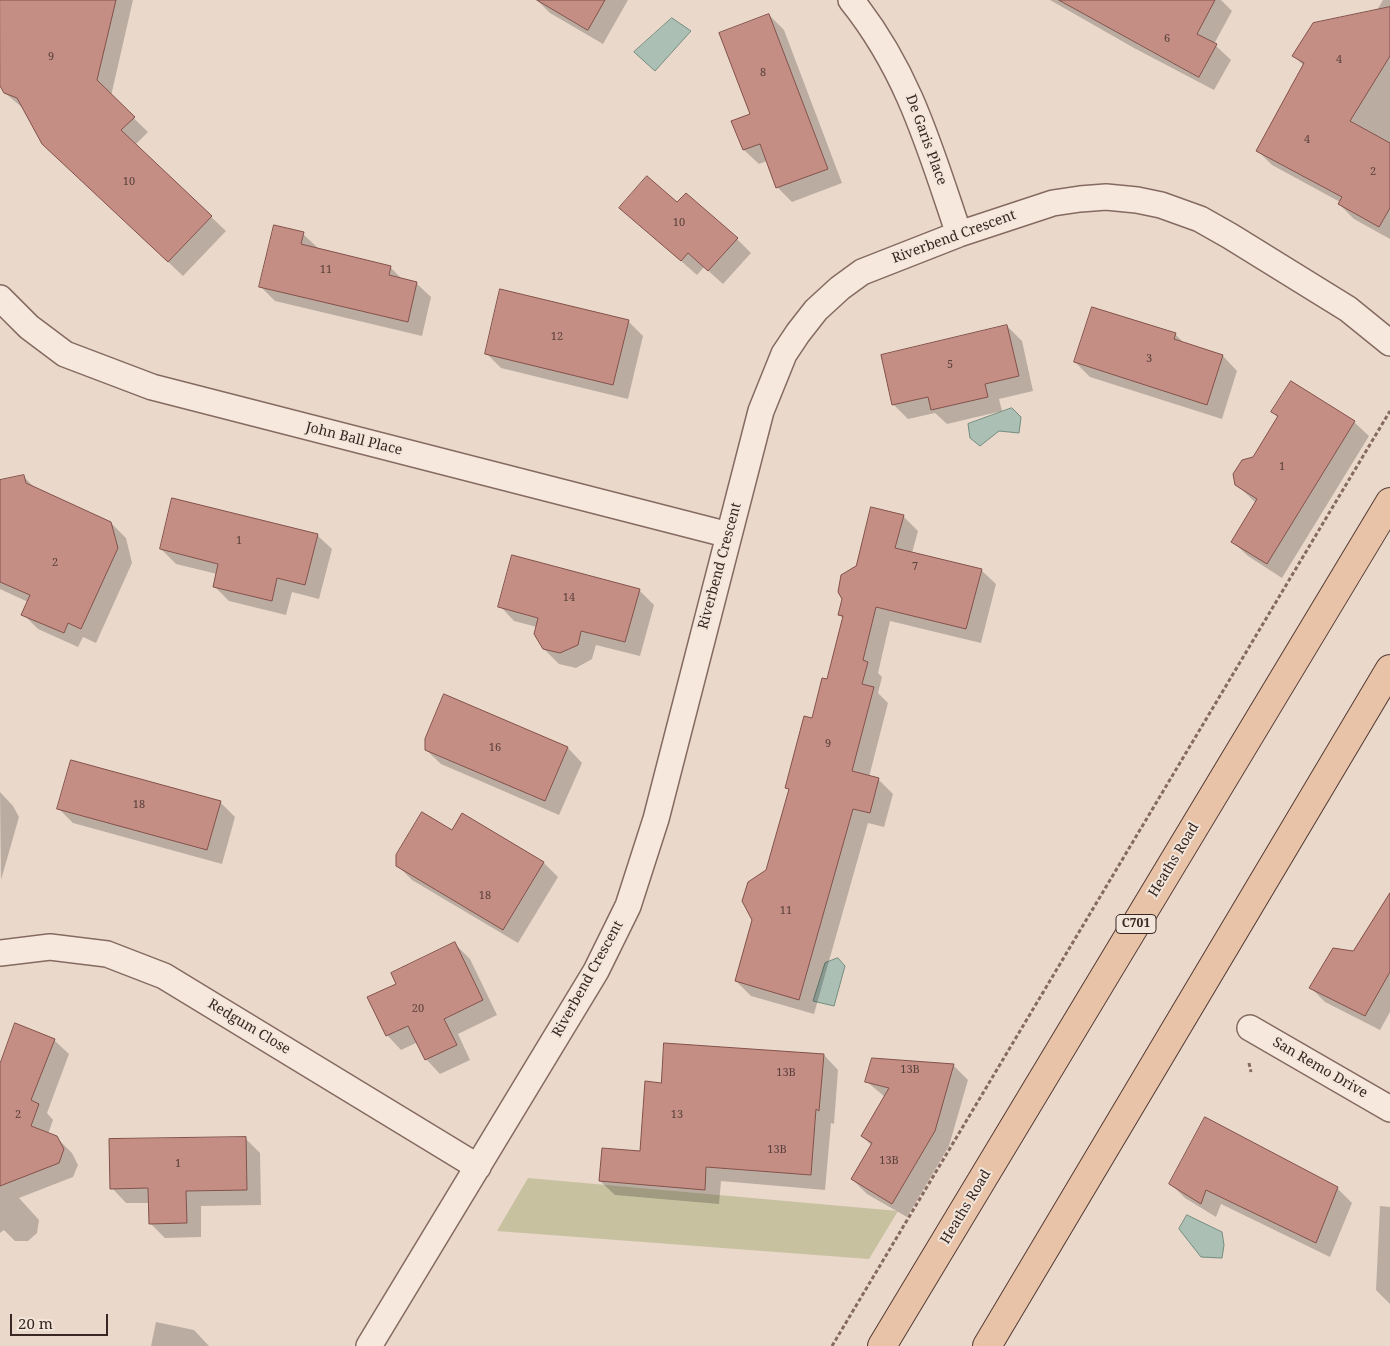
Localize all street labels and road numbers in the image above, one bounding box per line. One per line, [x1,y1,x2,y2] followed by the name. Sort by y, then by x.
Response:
[902,92,950,188] street label: De Garis Place
[890,207,1018,267] street label: Riverbend Crescent
[304,419,404,459] street label: John Ball Place
[695,501,745,631] street label: Riverbend Crescent
[1145,820,1203,900] street label: Heaths Road
[1116,914,1156,934] road number: C701
[549,918,627,1040] street label: Riverbend Crescent
[205,996,293,1058] street label: Redgum Close
[1270,1034,1370,1102] street label: San Remo Drive
[937,1167,995,1247] street label: Heaths Road

